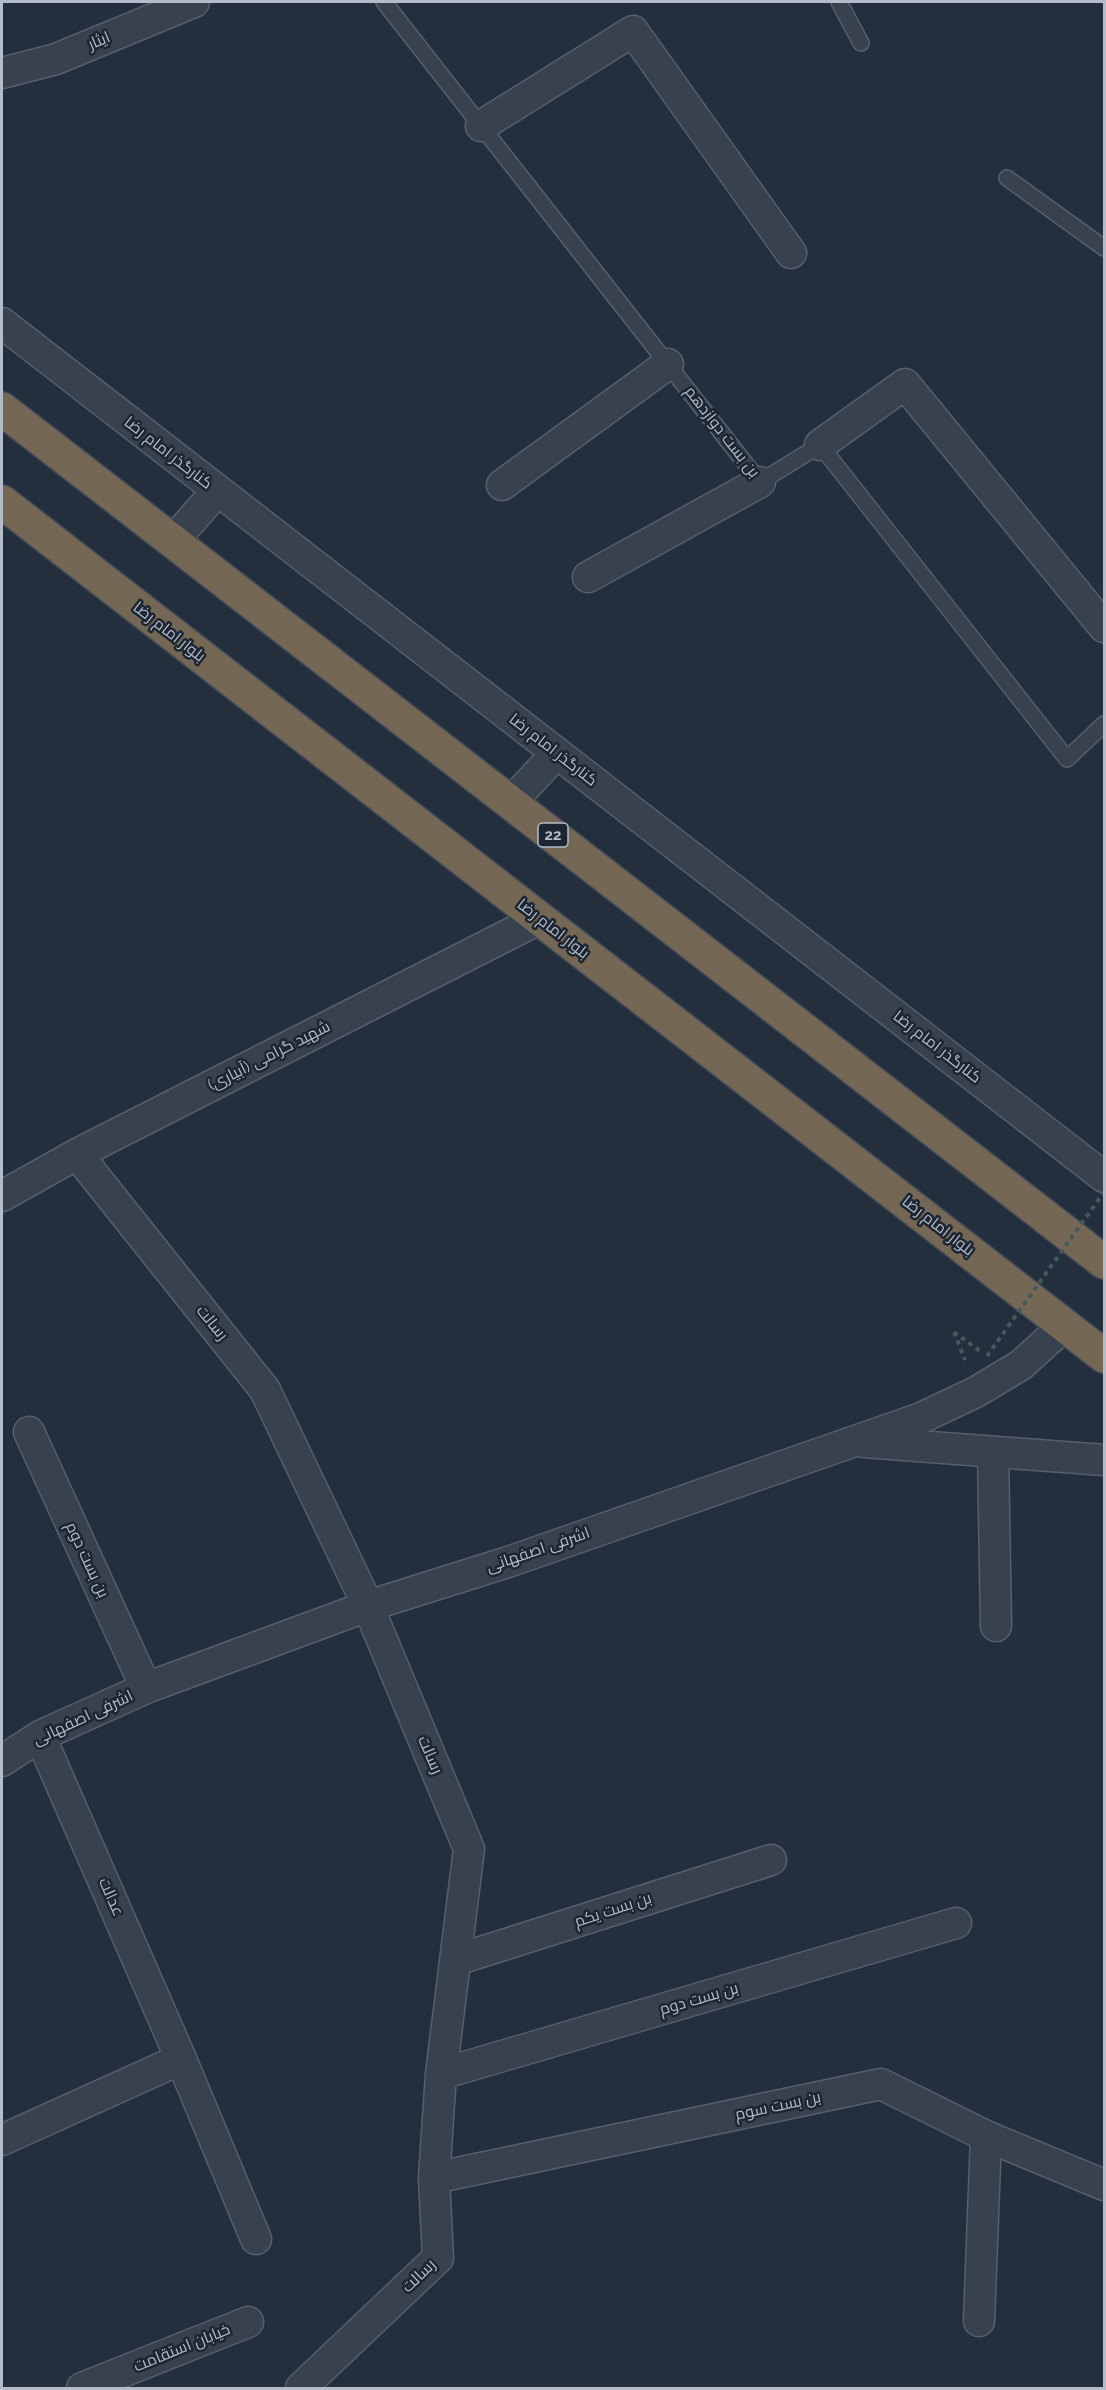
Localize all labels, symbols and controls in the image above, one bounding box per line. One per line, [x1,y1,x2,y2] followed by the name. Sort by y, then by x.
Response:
[85,28,113,54] street label: ایثار
[680,382,764,482] street label: بن بست دوازدهم
[120,413,216,493] street label: کنارگذر امام رضا
[129,598,209,666] street label: بلوار امام رضا
[505,710,601,790] street label: کنارگذر امام رضا
[538,823,568,847] road number: 22
[513,895,593,963] street label: بلوار امام رضا
[889,1007,985,1087] street label: کنارگذر امام رضا
[205,1017,333,1095] street label: شهید گرامی (آبیاری)
[898,1192,978,1260] street label: بلوار امام رضا
[192,1302,232,1344] street label: رسالت
[61,1519,113,1601] street label: بن بست دوم
[484,1523,592,1577] street label: اشرفی اصفهانی
[30,1686,136,1750] street label: اشرفی اصفهانی
[413,1733,447,1777] street label: رسالت
[94,1875,128,1919] street label: عدالت
[572,1888,654,1932] street label: بن بست یکم
[657,1979,741,2019] street label: بن بست دوم
[733,2088,823,2124] street label: بن بست سوم
[398,2255,440,2297] street label: رسالت
[131,2320,233,2376] street label: خیابان استقامت

